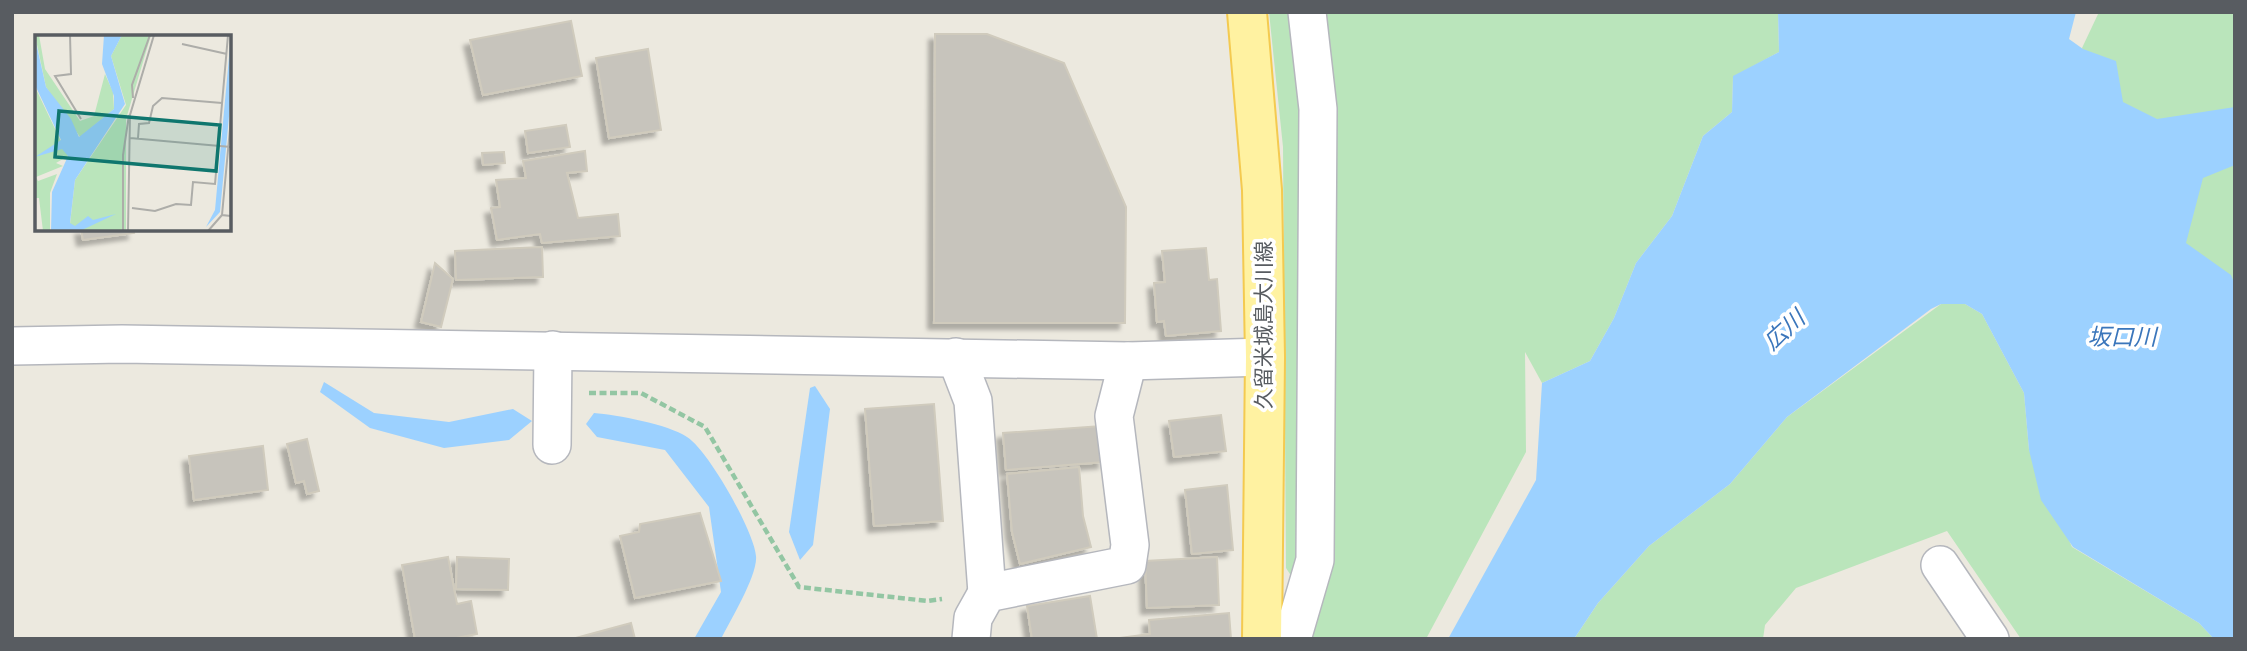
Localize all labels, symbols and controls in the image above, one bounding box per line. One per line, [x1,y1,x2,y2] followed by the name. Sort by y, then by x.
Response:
[35,35,231,231] inset map
[1249,241,1279,409] street label: 久留米城島大川線
[1756,301,1815,358] water label: 広川
[2088,321,2160,354] water label: 坂口川

